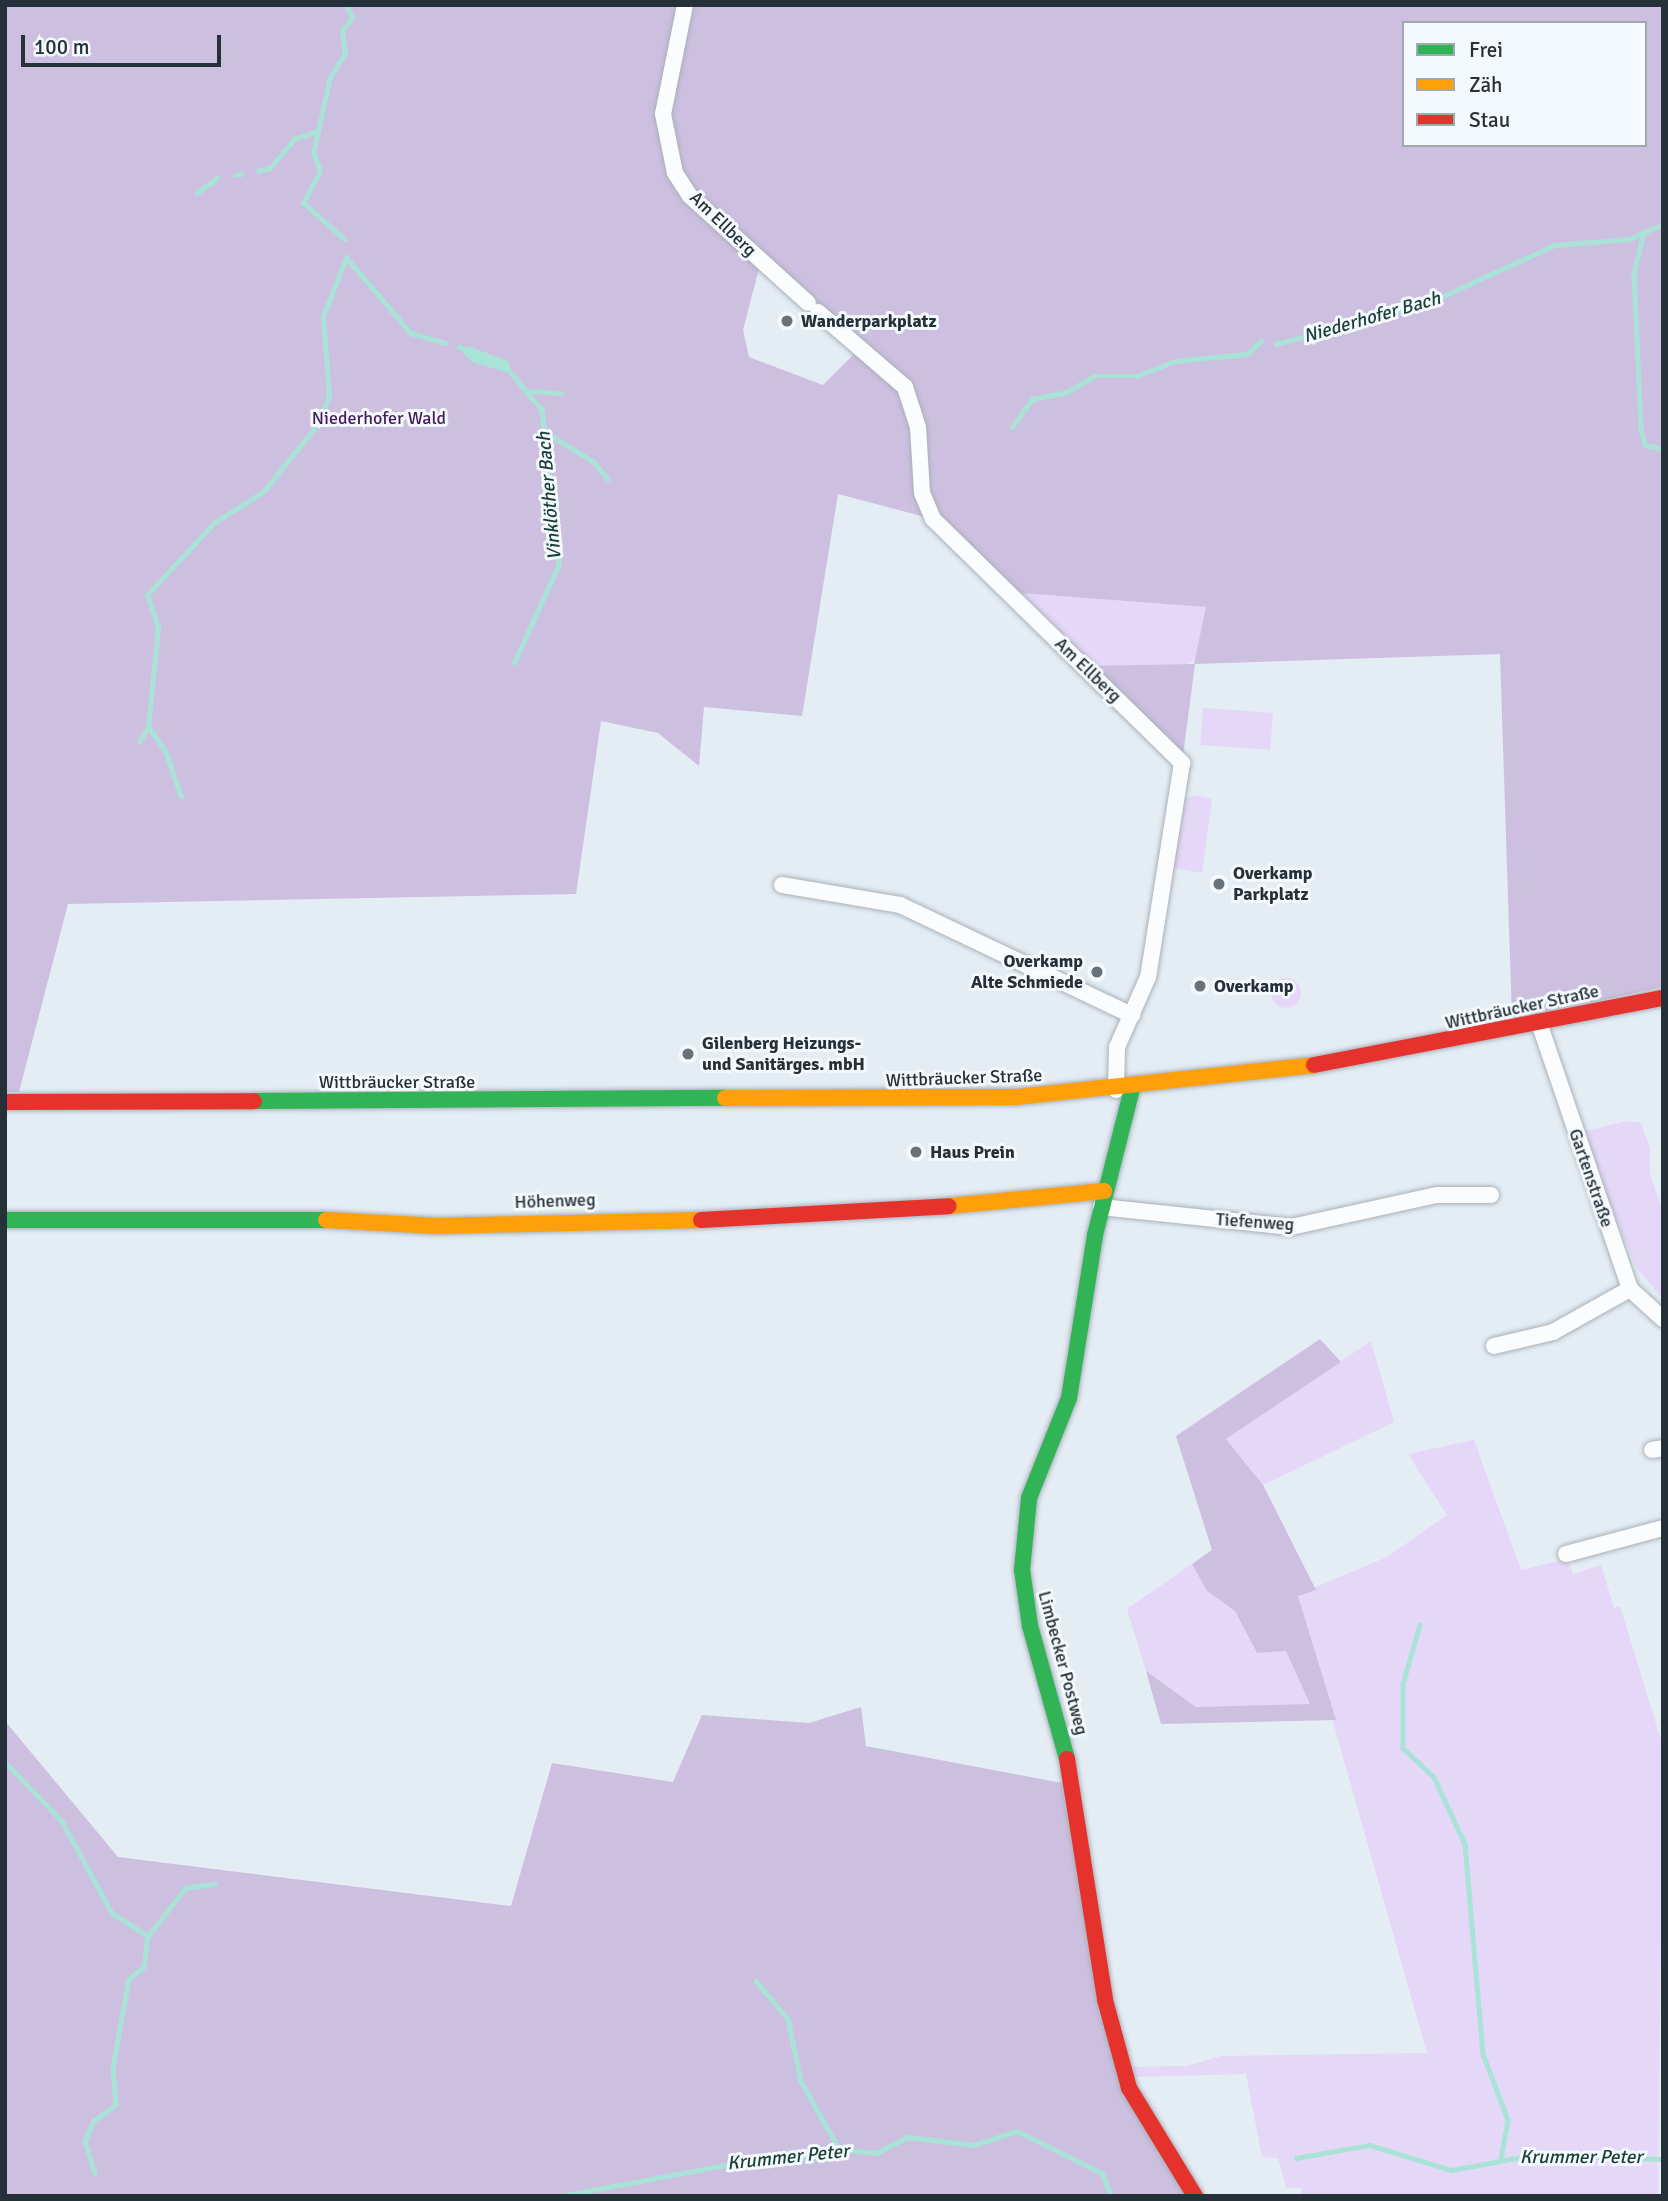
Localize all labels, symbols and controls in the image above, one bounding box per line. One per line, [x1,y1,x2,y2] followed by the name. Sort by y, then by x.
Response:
[24,21,224,65] scale bar
[1402,21,1647,147] legend
[34,34,89,60] text: 100 m
[1469,37,1503,63] text: Frei
[1469,72,1503,98] text: Zäh
[1469,107,1510,133] text: Stau
[685,187,761,261] street label: Am Ellberg
[1301,288,1443,348] water label: Niederhofer Bach
[801,310,937,332] place label: Wanderparkplatz
[779,313,795,329] marker: Wanderparkplatz
[312,407,446,429] park label: Niederhofer Wald
[533,431,567,561] water label: Vinklöther Bach
[1050,633,1126,707] street label: Am Ellberg
[1233,863,1312,906] place label: Overkamp Parkplatz
[1211,876,1227,892] marker: Overkamp Parkplatz
[971,951,1083,993] place label: Overkamp Alte Schmiede
[1089,964,1105,980] marker: Overkamp Alte Schmiede
[1214,975,1293,997] place label: Overkamp
[1192,978,1208,994] marker: Overkamp
[1443,980,1601,1034] street label: Wittbräucker Straße
[702,1033,865,1076] place label: Gilenberg Heizungs- und Sanitärges. mbH
[680,1046,696,1062] marker: Gilenberg Heizungs- und Sanitärges. mbH
[885,1064,1043,1092] street label: Wittbräucker Straße
[319,1071,475,1093] street label: Wittbräucker Straße
[1564,1126,1618,1230] street label: Gartenstraße
[930,1141,1015,1163] place label: Haus Prein
[908,1144,924,1160] marker: Haus Prein
[514,1189,596,1213] street label: Höhenweg
[1215,1208,1295,1236] street label: Tiefenweg
[1033,1589,1093,1737] street label: Limbecker Postweg
[726,2140,850,2176] water label: Krummer Peter
[1520,2147,1642,2169] water label: Krummer Peter

